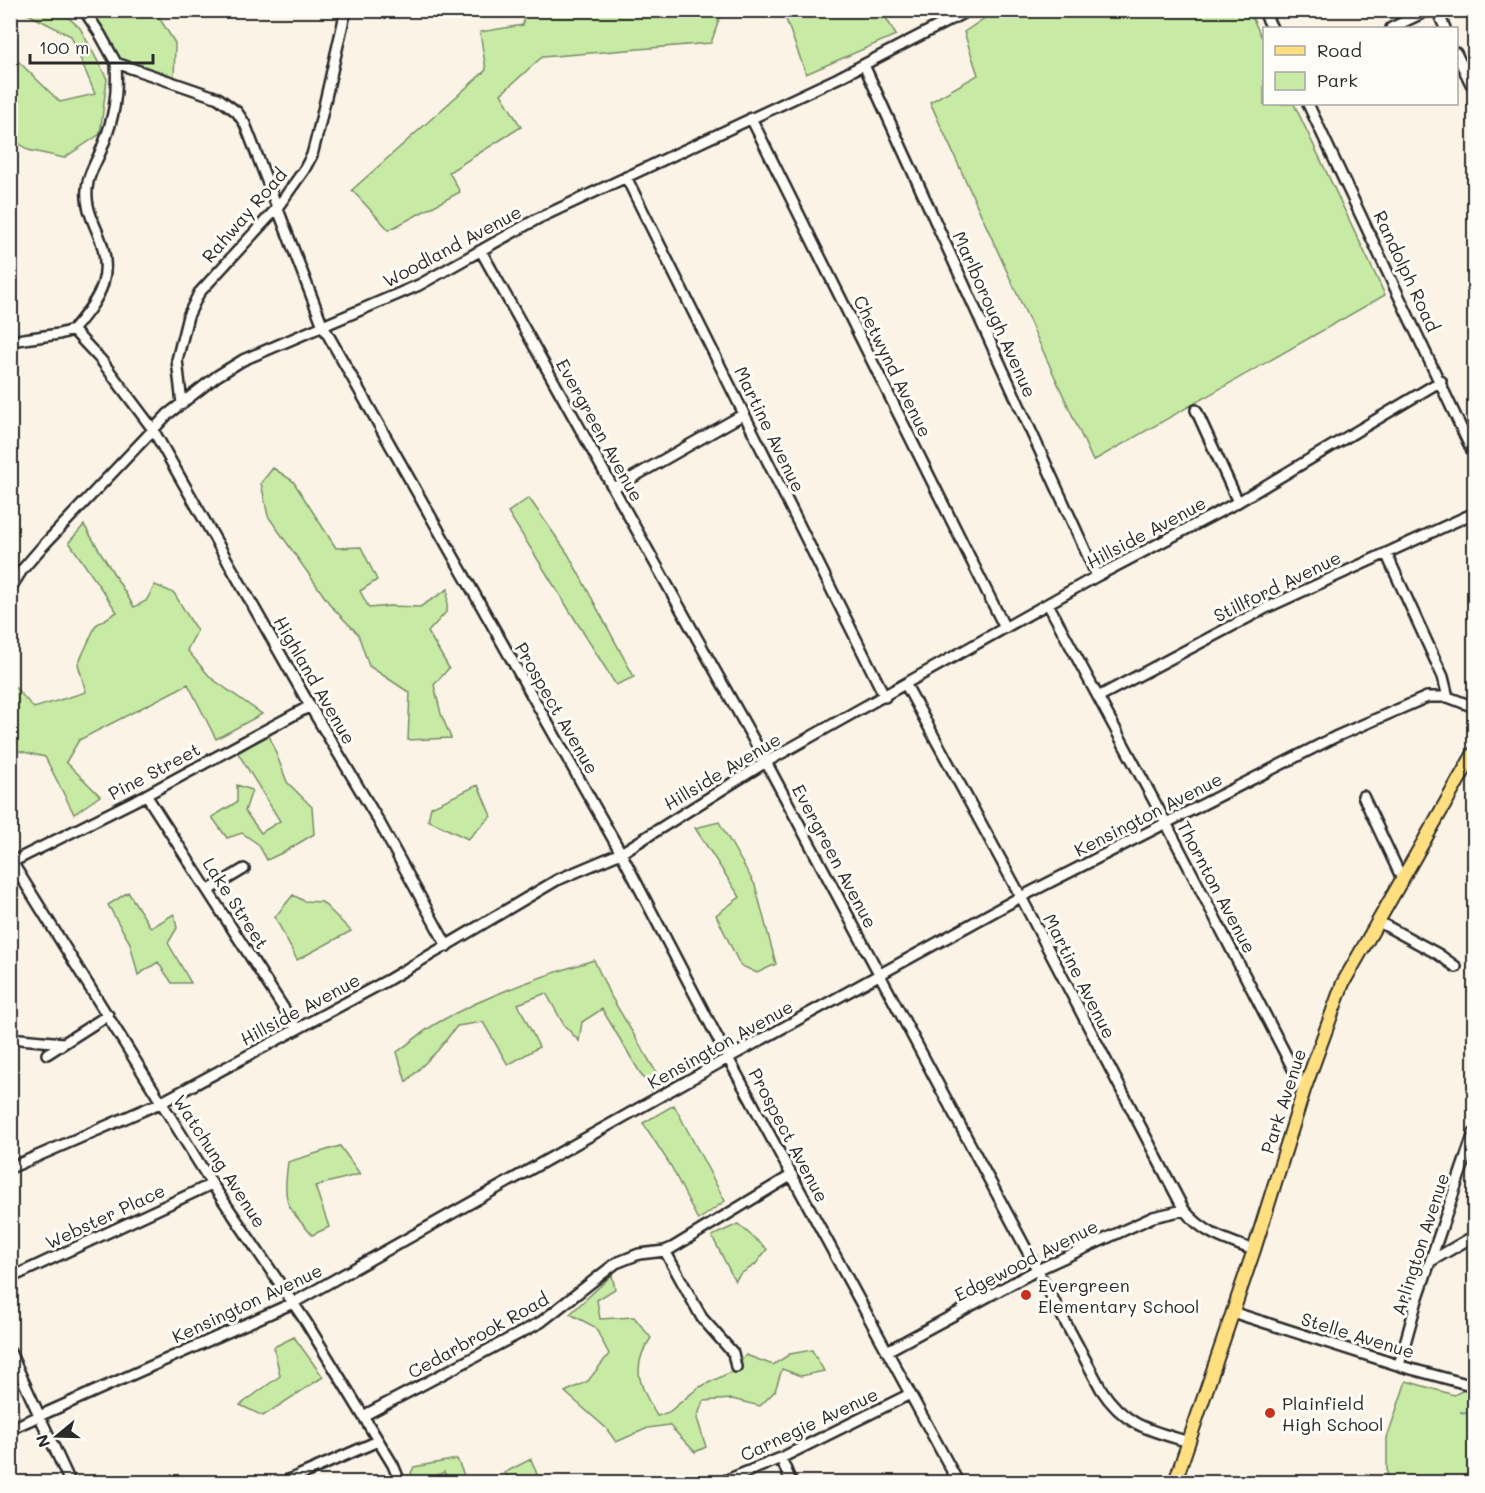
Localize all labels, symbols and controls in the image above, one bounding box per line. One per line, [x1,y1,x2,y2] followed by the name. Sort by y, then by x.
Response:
[30,27,153,65] scale bar
[1263,27,1458,105] legend
[39,35,89,59] text: 100 m
[1317,38,1362,62] text: Road
[1317,68,1358,92] text: Park
[196,163,292,267] street label: Rahway Road
[378,199,526,293] street label: Woodland Avenue
[1368,206,1446,336] street label: Randolph Road
[948,227,1042,401] street label: Marlborough Avenue
[848,291,938,441] street label: Chetwynd Avenue
[551,354,649,506] street label: Evergreen Avenue
[729,362,811,496] street label: Martine Avenue
[1082,490,1210,574] street label: Hillside Avenue
[1209,545,1345,627] street label: Stillford Avenue
[269,612,361,748] street label: Highland Avenue
[510,638,604,778] street label: Prospect Avenue
[659,727,785,815] street label: Hillside Avenue
[104,737,204,805] street label: Pine Street
[1070,766,1226,862] street label: Kensington Avenue
[787,780,883,932] street label: Evergreen Avenue
[1172,817,1262,957] street label: Thornton Avenue
[197,853,275,953] street label: Lake Street
[1038,909,1122,1043] street label: Martine Avenue
[236,967,364,1051] street label: Hillside Avenue
[643,994,797,1094] street label: Kensington Avenue
[1255,1046,1311,1156] street label: Park Avenue
[744,1064,834,1206] street label: Prospect Avenue
[168,1090,272,1232] street label: Watchung Avenue
[1386,1170,1454,1318] street label: Arlington Avenue
[41,1178,169,1254] street label: Webster Place
[950,1213,1102,1307] street label: Edgewood Avenue
[168,1258,326,1348] street label: Kensington Avenue
[1038,1273,1200,1318] place label: Evergreen Elementary School
[403,1286,553,1384] street label: Cedarbrook Road
[1019,1288,1033,1302] marker: Evergreen Elementary School
[1298,1306,1418,1364] street label: Stelle Avenue
[736,1382,882,1466] street label: Carnegie Avenue
[1282,1391,1383,1436] place label: Plainfield High School
[27,1406,87,1466] north arrow
[1263,1406,1277,1420] marker: Plainfield High School
[30,1432,54,1450] text: N

